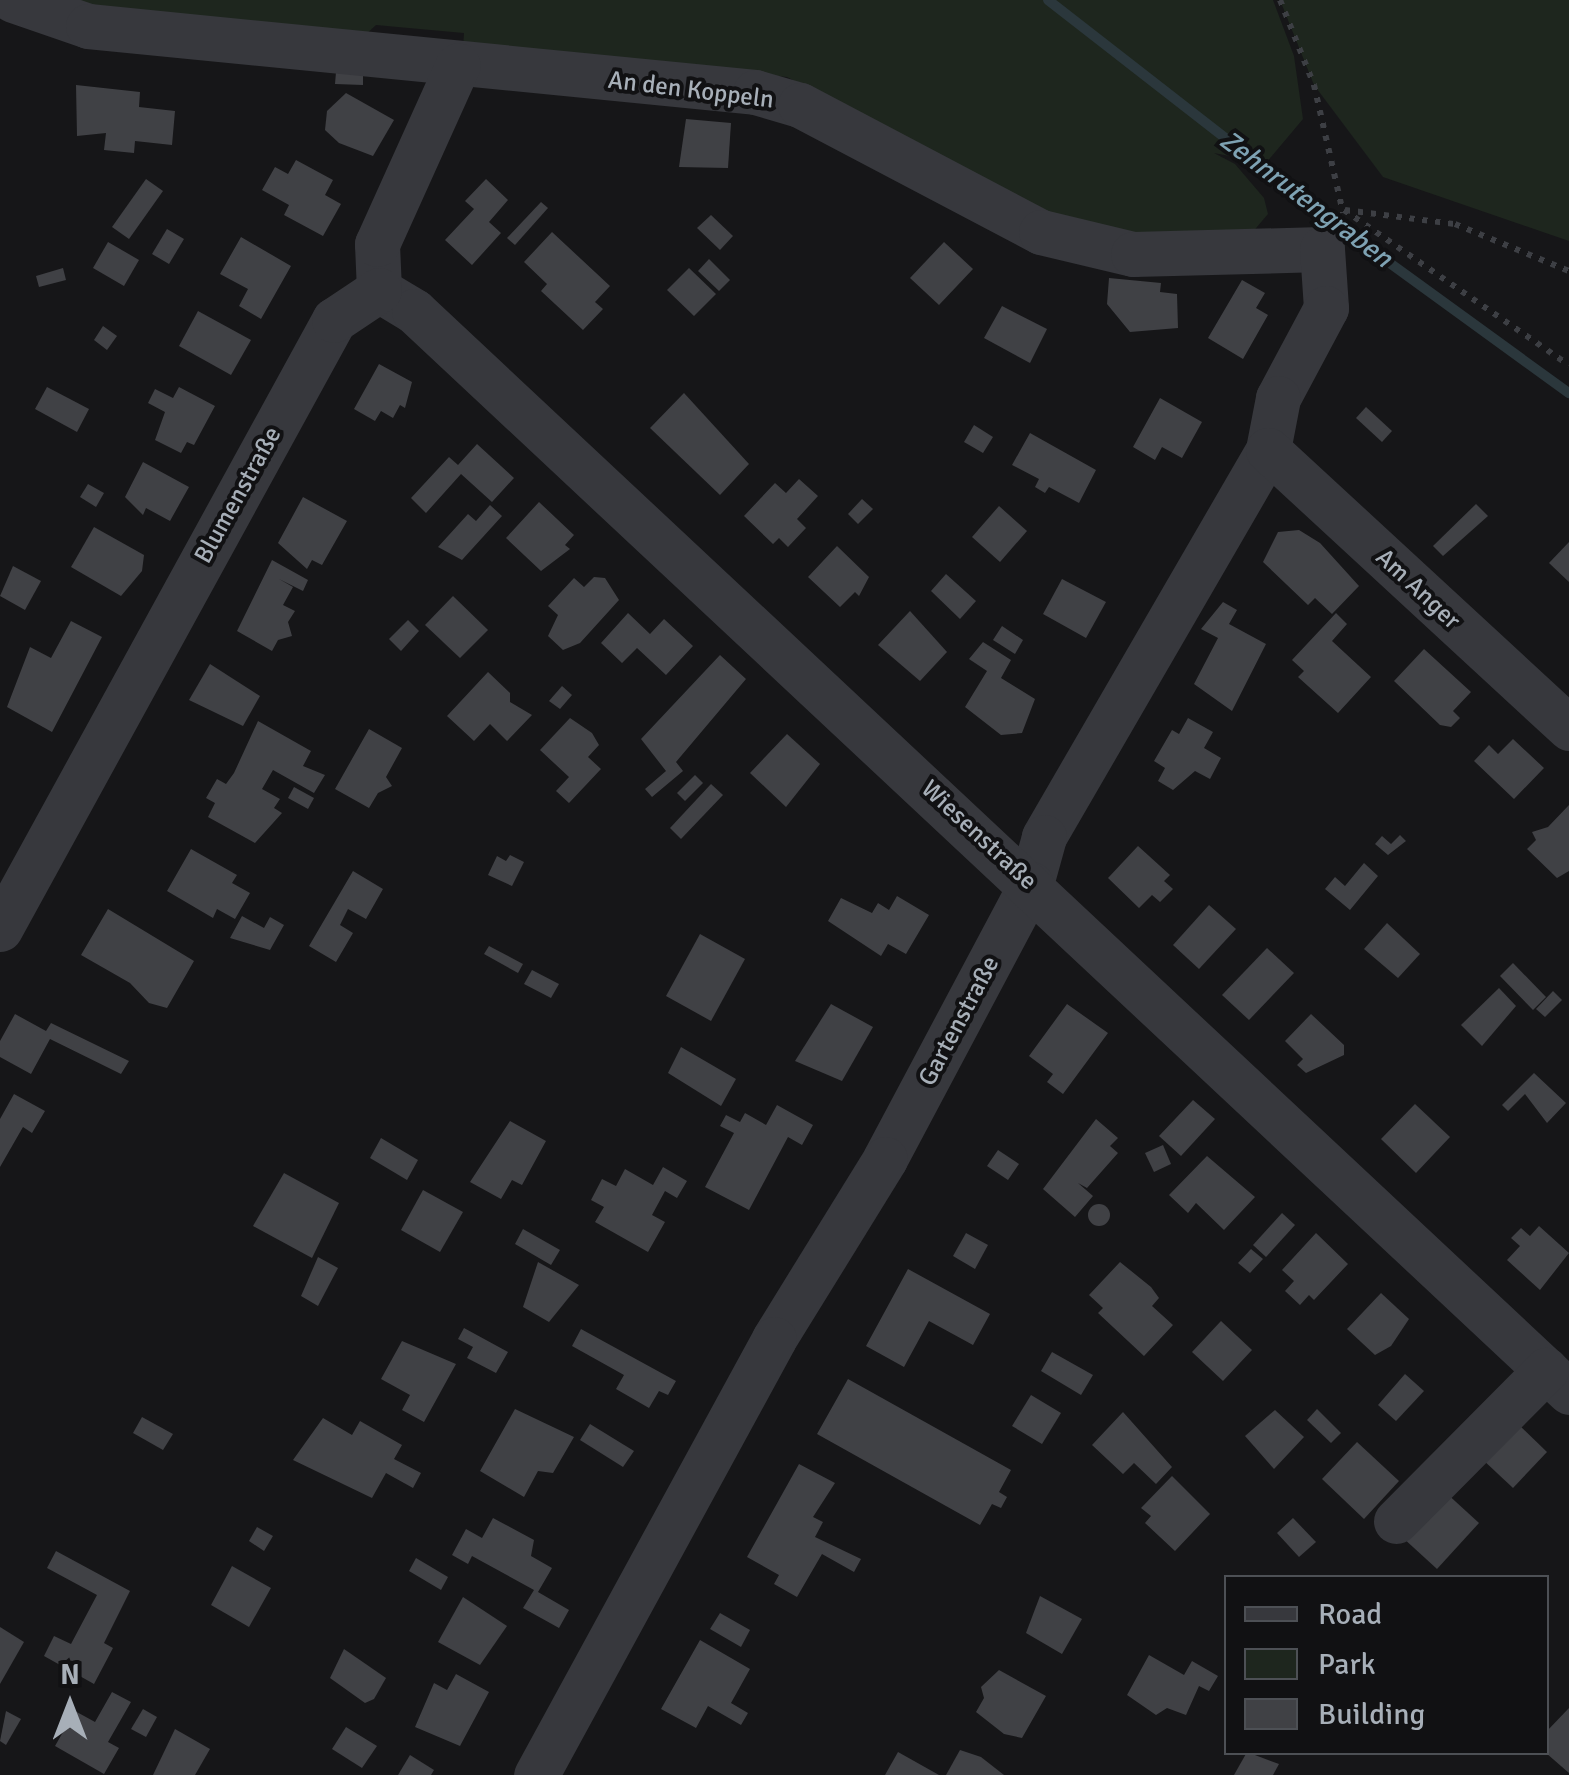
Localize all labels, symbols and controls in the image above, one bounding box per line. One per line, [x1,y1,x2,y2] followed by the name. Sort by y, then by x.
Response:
[606,65,776,115] street label: An den Koppeln
[1213,123,1399,275] water label: Zehnrutengraben
[188,421,288,569] street label: Blumenstraße
[1370,542,1466,636] street label: Am Anger
[915,774,1043,896] street label: Wiesenstraße
[912,951,1006,1091] street label: Gartenstraße
[1224,1575,1549,1755] legend
[1318,1596,1382,1633] text: Road
[1318,1646,1376,1683] text: Park
[20,1655,120,1755] north arrow
[60,1658,80,1692] text: N
[1318,1696,1425,1733] text: Building

